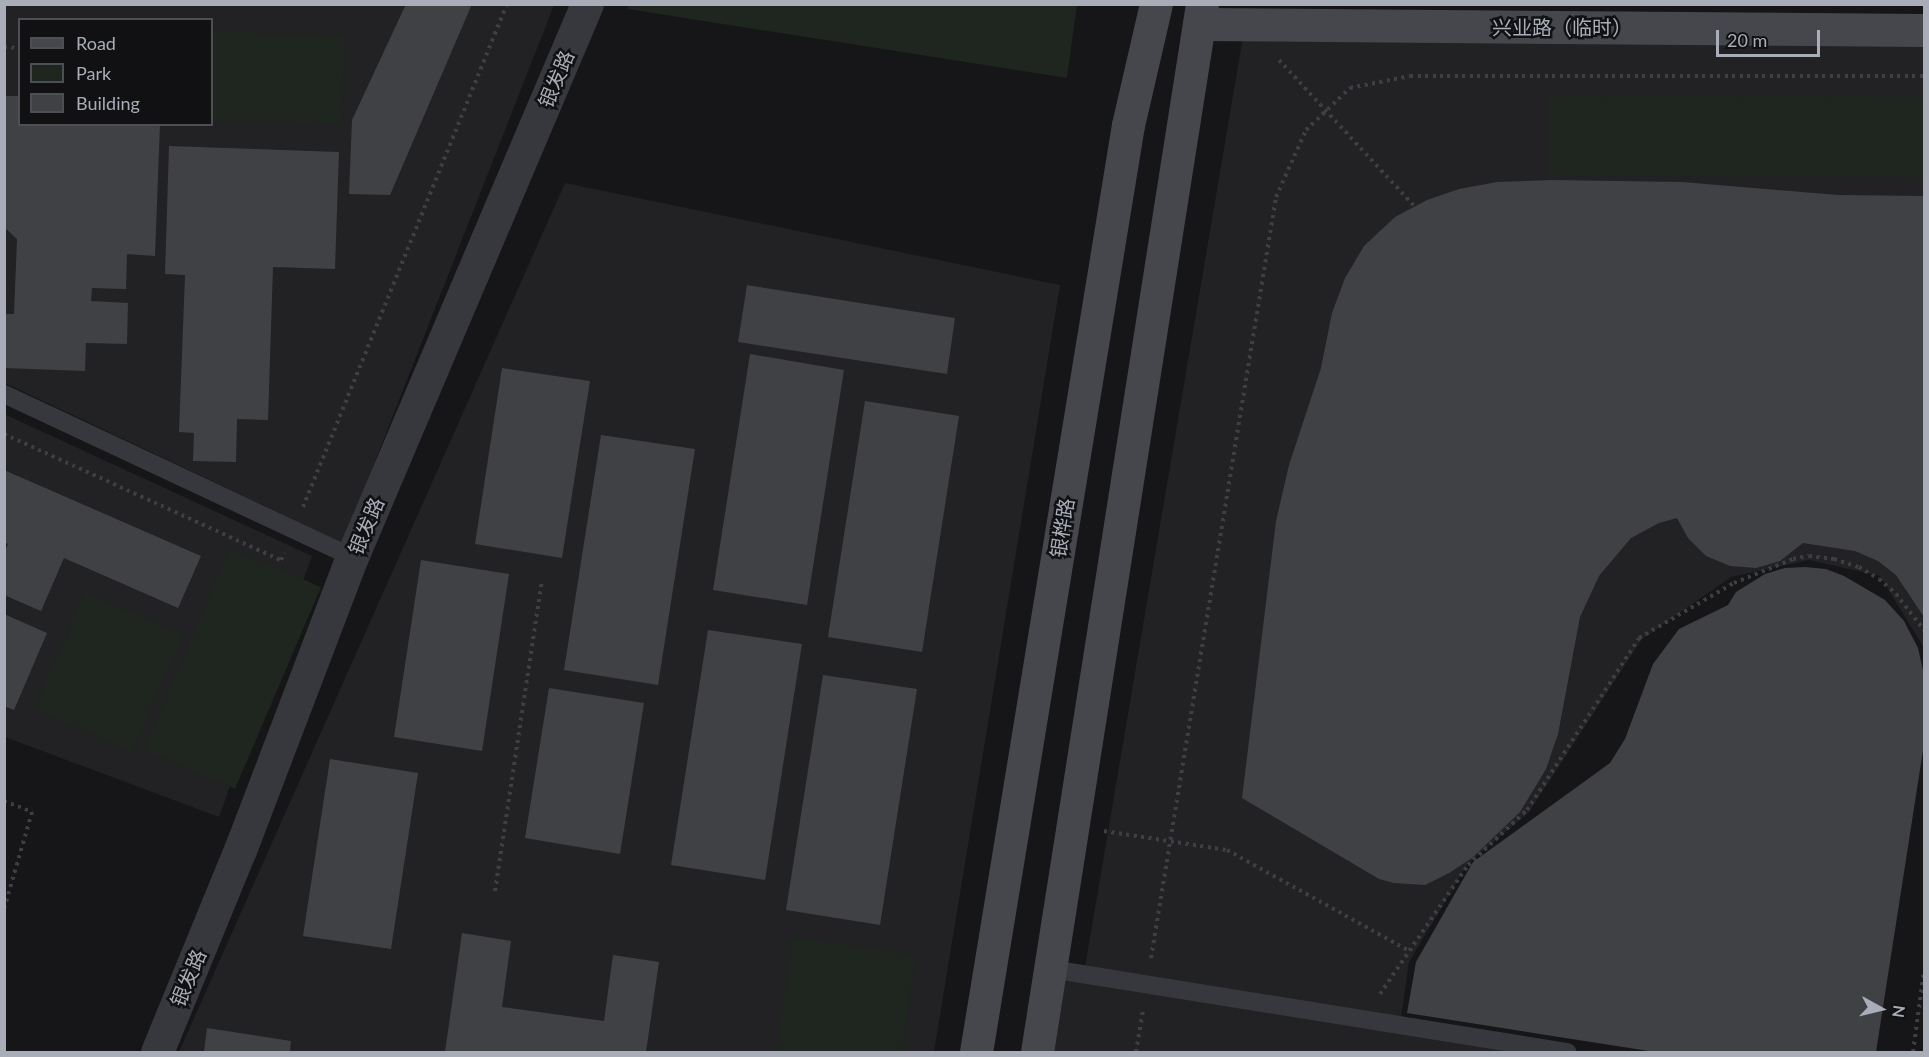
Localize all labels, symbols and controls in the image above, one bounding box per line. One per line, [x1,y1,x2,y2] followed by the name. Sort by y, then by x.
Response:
[1492,15,1632,39] street label: 兴业路（临时）
[18,18,213,126] legend
[1719,18,1822,56] scale bar
[1727,29,1767,51] text: 20 m
[76,32,116,54] text: Road
[533,47,579,111] street label: 银发路
[76,62,111,84] text: Park
[76,92,140,114] text: Building
[343,494,389,558] street label: 银发路
[1045,496,1079,560] street label: 银桦路
[165,946,211,1010] street label: 银发路
[1851,979,1911,1039] north arrow
[1889,1004,1910,1019] text: N

